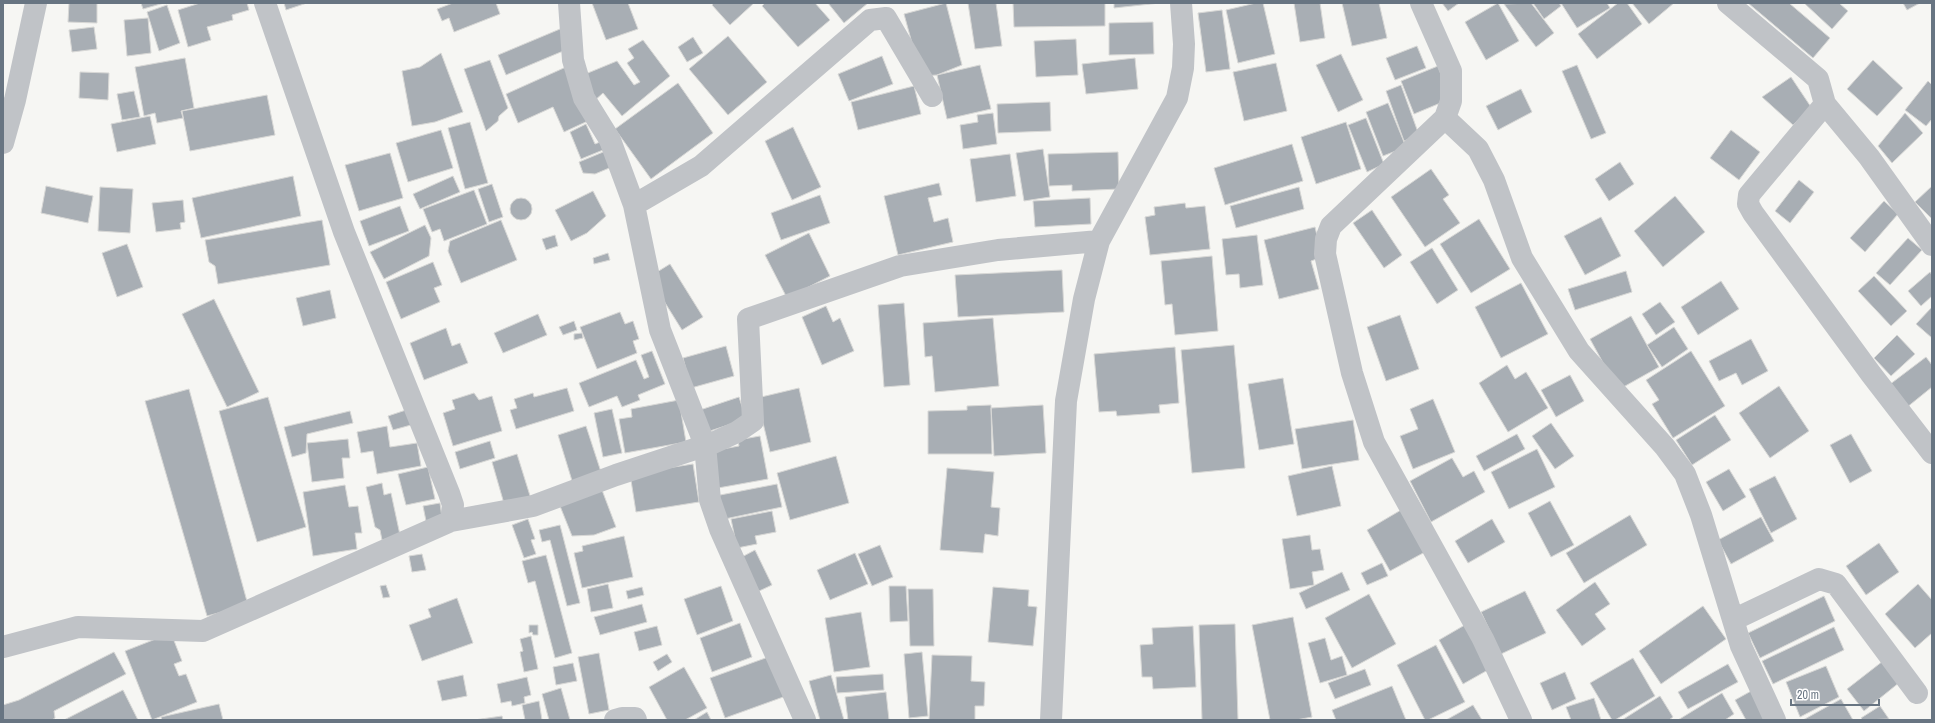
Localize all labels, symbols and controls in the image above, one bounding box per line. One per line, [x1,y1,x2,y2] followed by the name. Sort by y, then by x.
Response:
[1791,681,1879,707] scale bar
[1797,687,1819,703] text: 20 m

